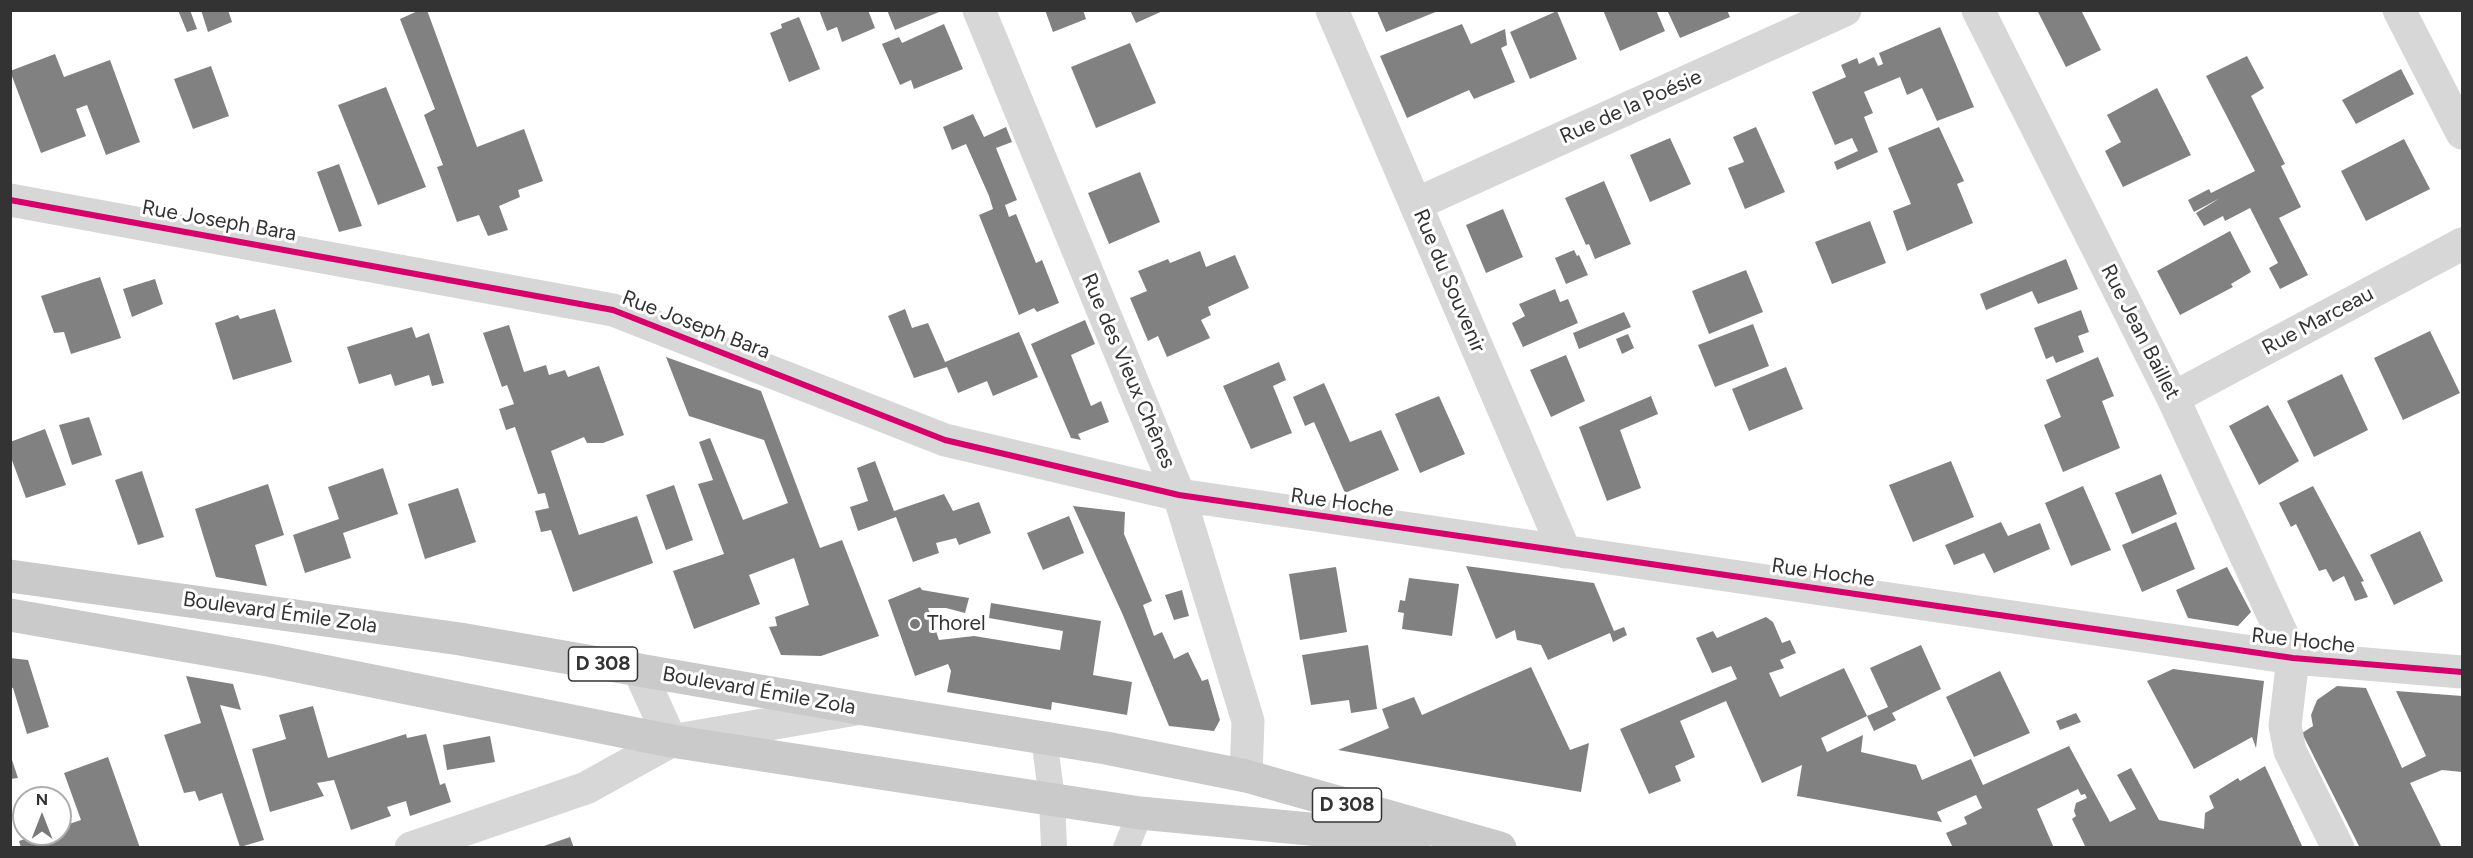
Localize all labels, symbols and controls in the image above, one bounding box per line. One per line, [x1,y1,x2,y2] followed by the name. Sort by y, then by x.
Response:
[1556,64,1706,150] street label: Rue de la Poésie
[140,195,298,247] street label: Rue Joseph Bara
[1407,205,1491,357] street label: Rue du Souvenir
[2095,260,2185,404] street label: Rue Jean Baillet
[1076,270,1180,472] street label: Rue des Vieux Chênes
[2258,281,2378,361] street label: Rue Marceau
[618,285,774,365] street label: Rue Joseph Bara
[1289,483,1395,523] street label: Rue Hoche
[1770,553,1876,593] street label: Rue Hoche
[181,587,379,639] street label: Boulevard Émile Zola
[927,611,986,637] place label: Thorel
[908,617,922,631] marker: Thorel
[2250,623,2356,659] street label: Rue Hoche
[568,647,638,681] road number: D 308
[660,662,858,720] street label: Boulevard Émile Zola
[12,786,72,846] north arrow
[1312,788,1382,822] road number: D 308
[36,790,48,809] text: N

